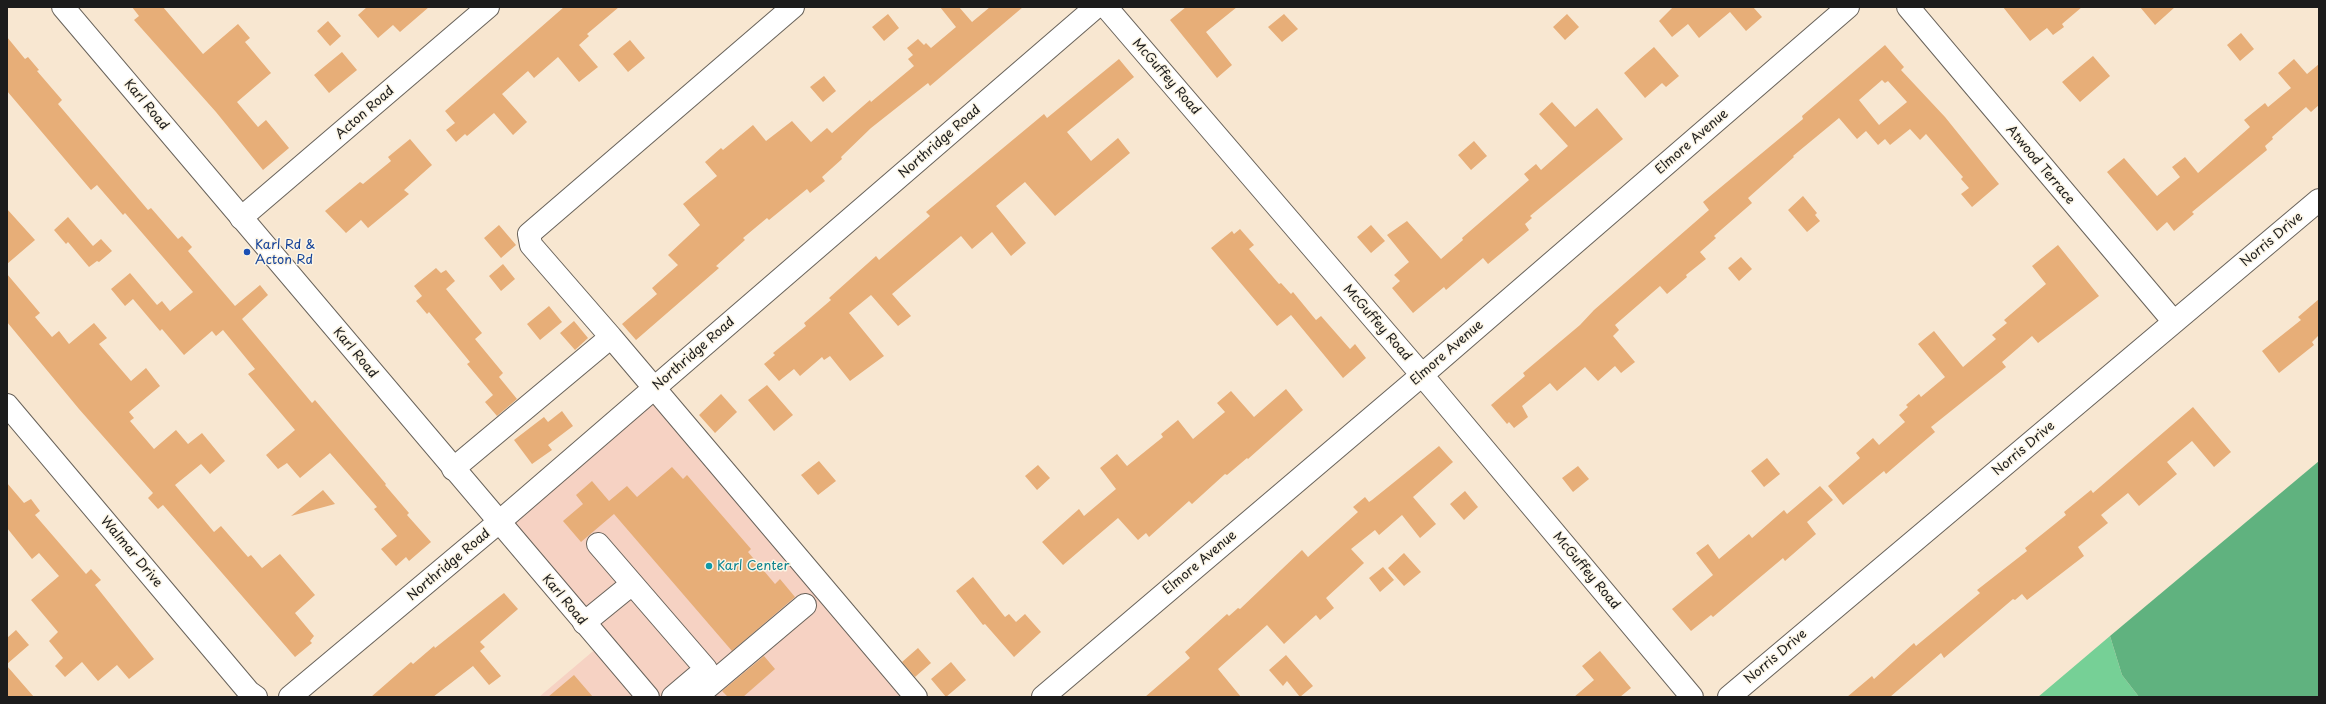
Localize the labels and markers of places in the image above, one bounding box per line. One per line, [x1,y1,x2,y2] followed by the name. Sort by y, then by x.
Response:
[255,237,315,268] place label: Karl Rd & Acton Rd
[242,247,252,257] marker: Karl Rd & Acton Rd
[717,558,790,574] place label: Karl Center
[704,561,714,571] marker: Karl Center

